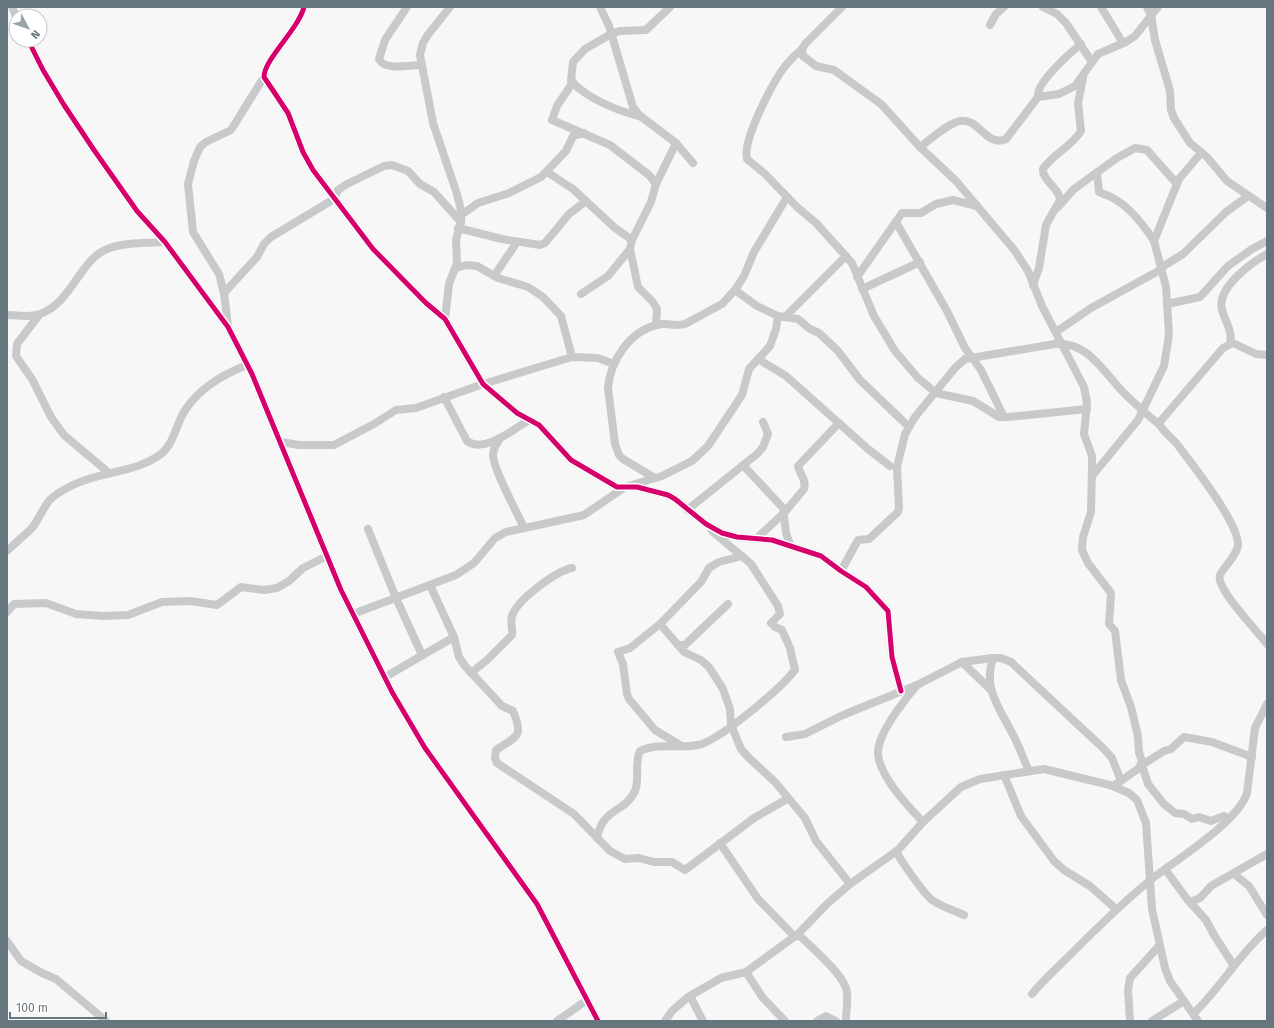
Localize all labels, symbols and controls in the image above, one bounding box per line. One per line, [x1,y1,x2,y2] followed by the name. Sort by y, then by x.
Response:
[8,8,48,48] north arrow
[28,27,42,41] text: N
[10,994,106,1020] scale bar
[16,1001,48,1015] text: 100 m

